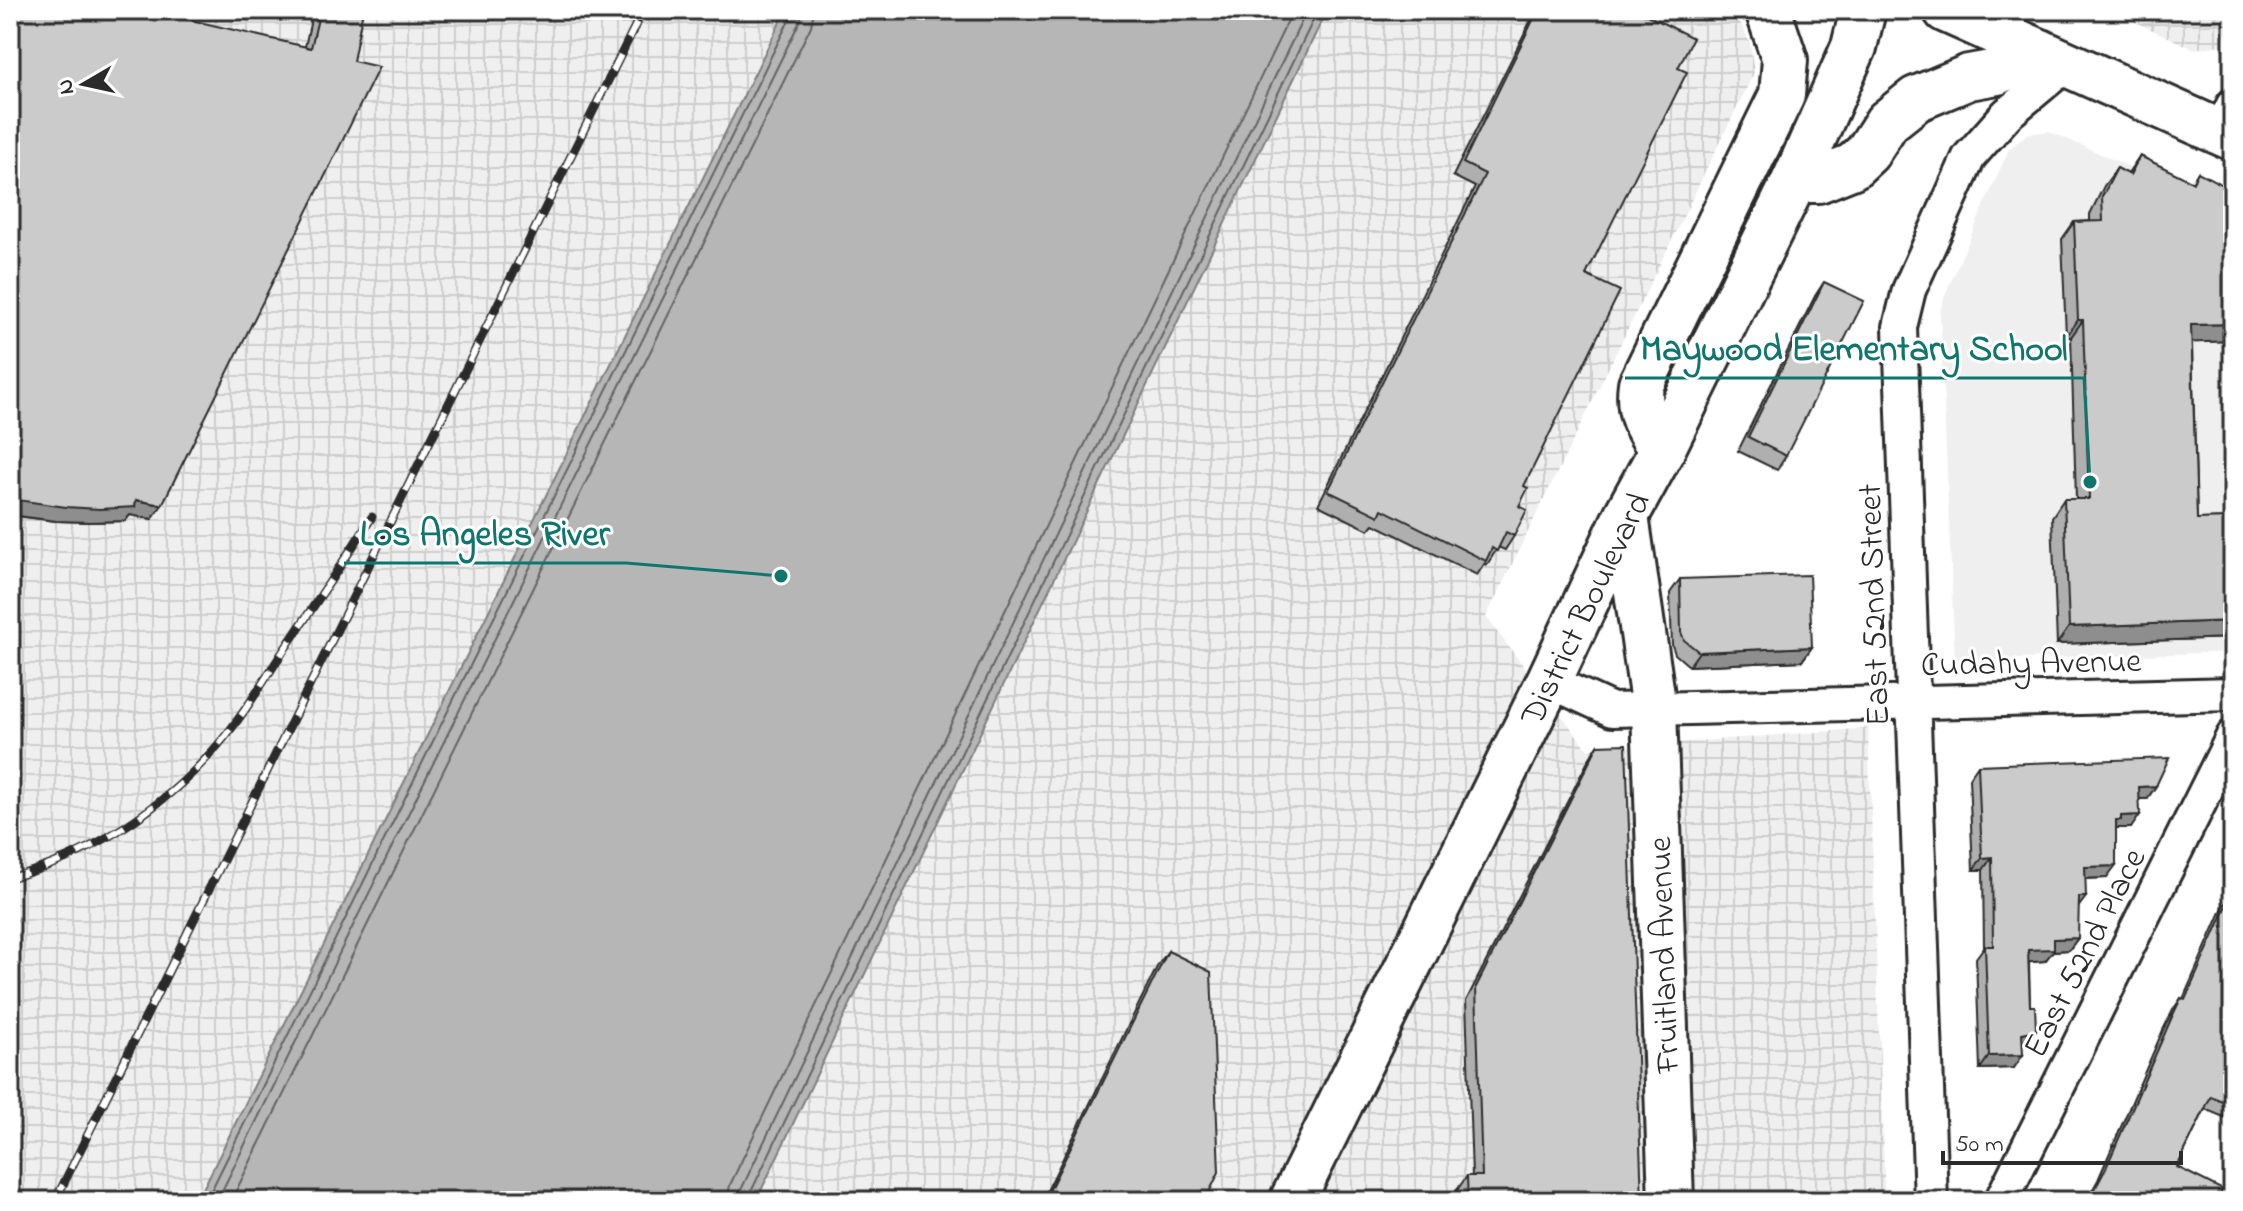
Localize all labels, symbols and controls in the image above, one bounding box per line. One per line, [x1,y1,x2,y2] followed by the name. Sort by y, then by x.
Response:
[44,44,124,124] north arrow
[50,77,84,97] text: N
[1625,318,2084,378] callout: Maywood Elementary School
[1640,325,2068,378] text: Maywood Elementary School
[1847,483,1905,727] street label: East 52nd Street
[1509,485,1666,736] street label: District Boulevard
[344,503,626,563] callout: Los Angeles River
[360,510,611,564] text: Los Angeles River
[1920,638,2143,692] street label: Cudahy Avenue
[1637,835,1695,1075] street label: Fruitland Avenue
[2012,840,2161,1067] street label: East 52nd Place
[1943,1115,2181,1165] scale bar
[1955,1128,2004,1163] text: 50 m

